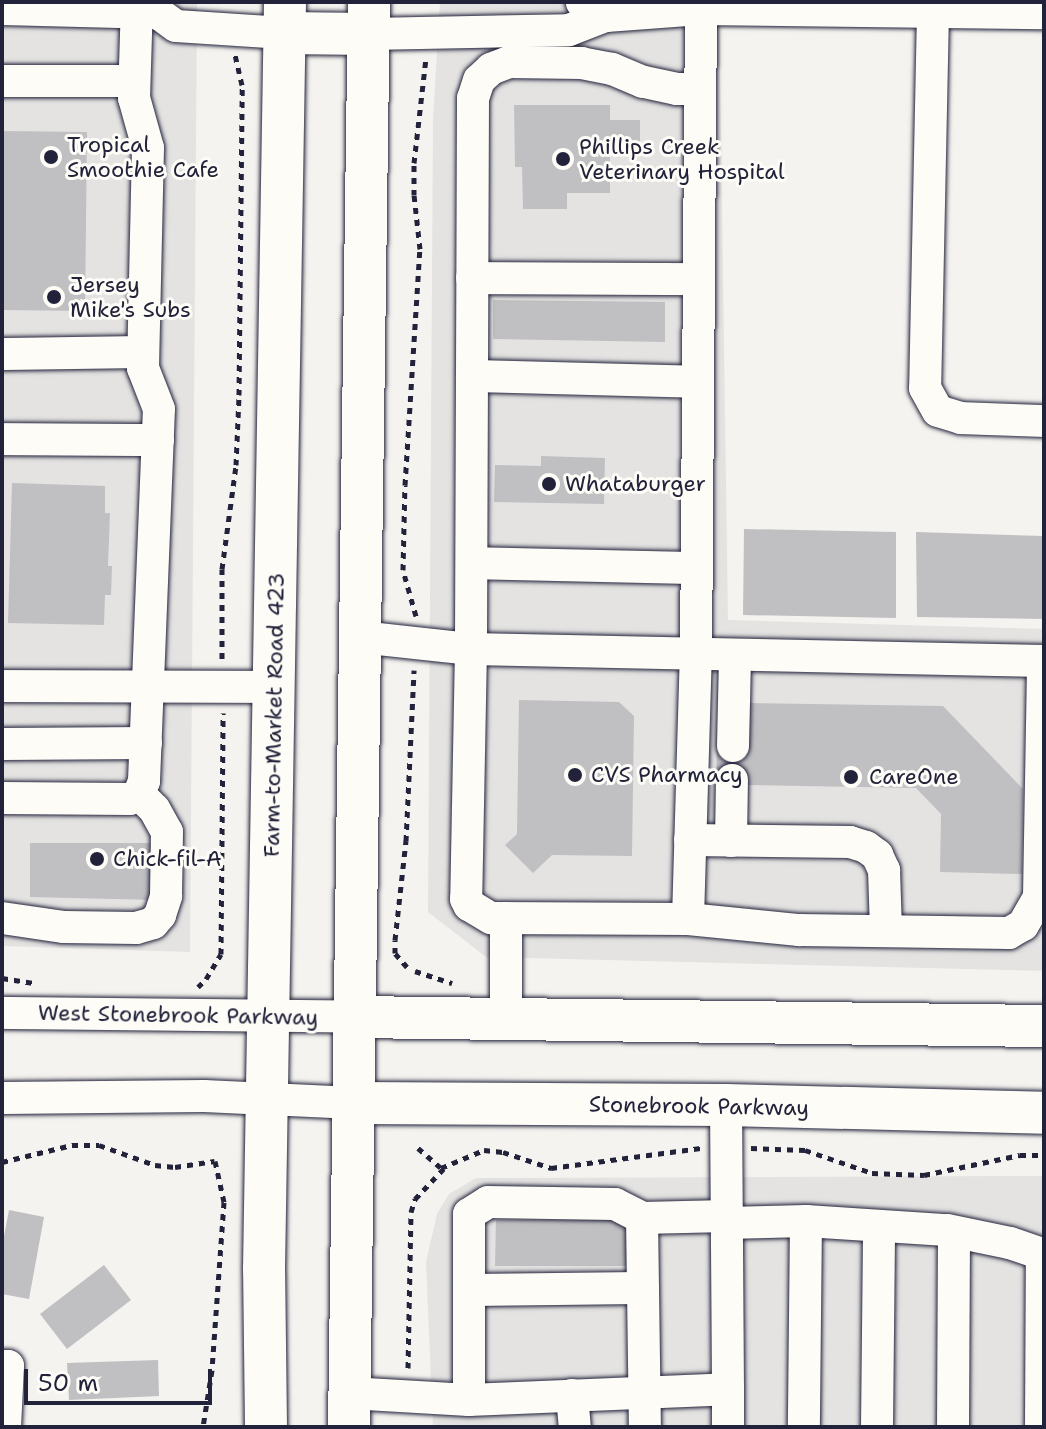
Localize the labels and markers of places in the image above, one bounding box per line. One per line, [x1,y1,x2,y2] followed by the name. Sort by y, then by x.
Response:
[67,131,219,182] place label: Tropical Smoothie Cafe
[579,133,785,184] place label: Phillips Creek Veterinary Hospital
[42,148,60,166] marker: Tropical Smoothie Cafe
[554,150,572,168] marker: Phillips Creek Veterinary Hospital
[70,271,191,322] place label: Jersey Mike's Subs
[45,288,63,306] marker: Jersey Mike's Subs
[565,471,706,497] place label: Whataburger
[540,475,558,493] marker: Whataburger
[591,762,743,788] place label: CVS Pharmacy
[869,764,959,790] place label: CareOne
[566,766,584,784] marker: CVS Pharmacy
[840,766,862,788] marker: CareOne
[113,846,222,872] place label: Chick-fil-A
[88,850,106,868] marker: Chick-fil-A

